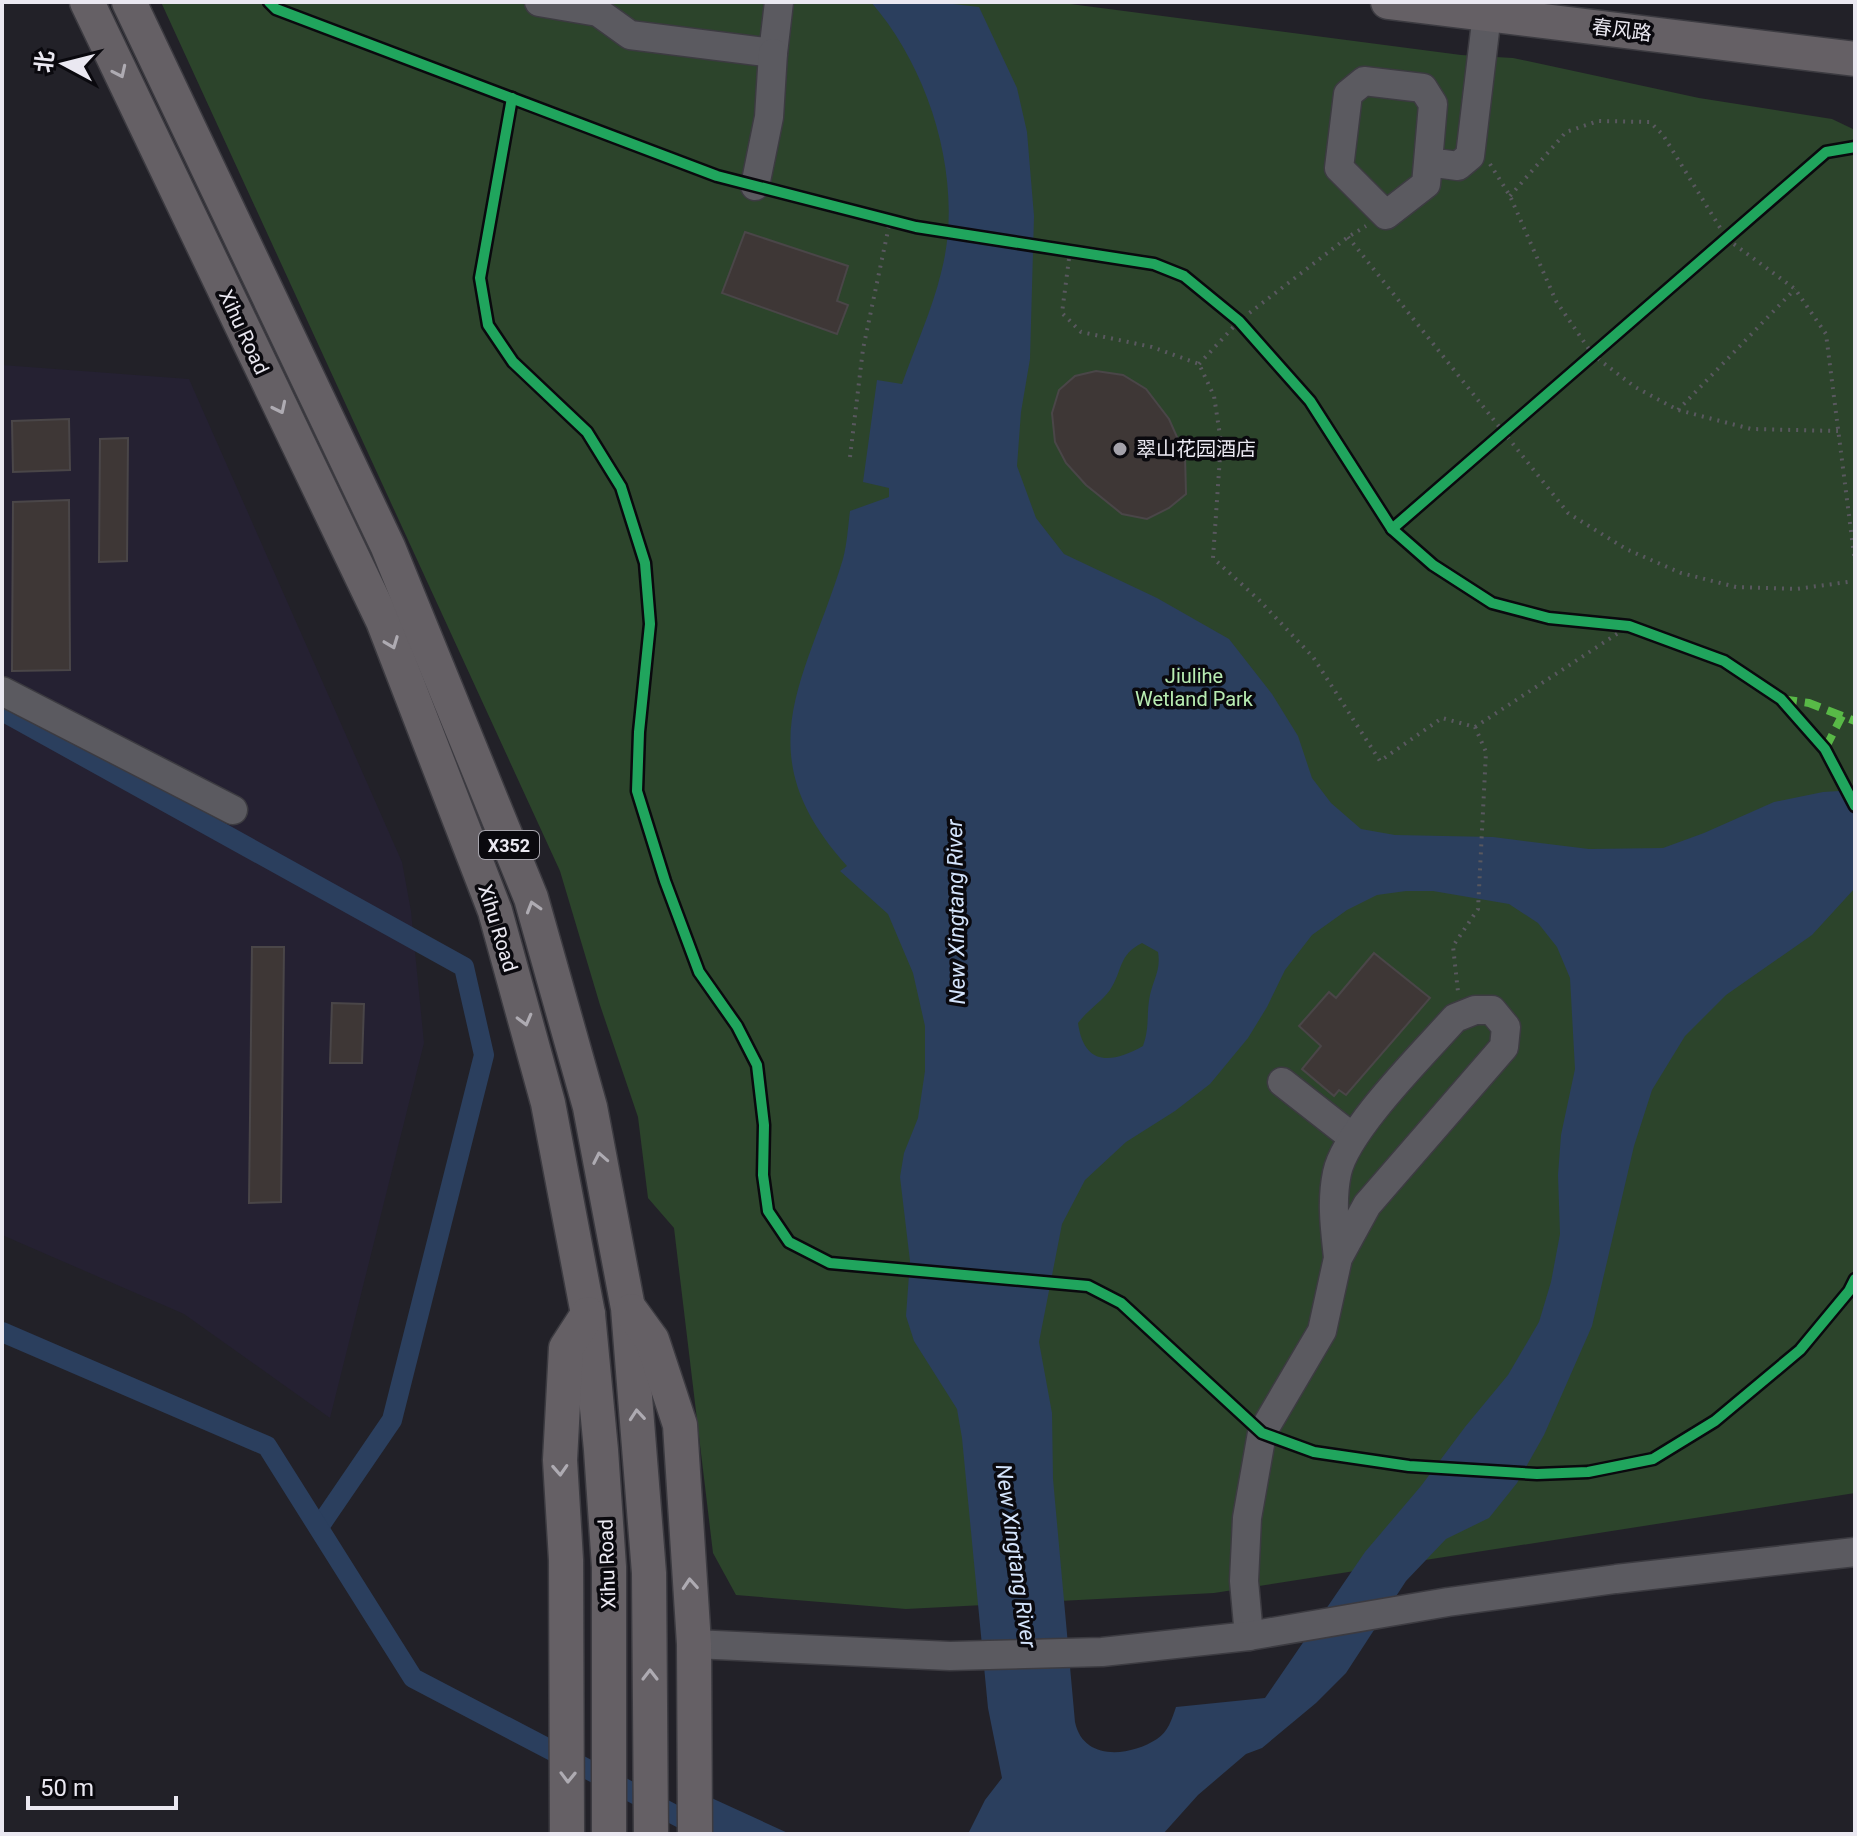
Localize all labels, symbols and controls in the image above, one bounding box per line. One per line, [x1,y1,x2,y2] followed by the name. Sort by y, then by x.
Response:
[1591,14,1653,46] street label: 春风路
[24,24,104,104] north arrow
[31,49,58,74] text: 北
[110,64,126,79] one-way arrow
[214,286,274,378] street label: Xihu Road
[270,400,286,415] one-way arrow
[1136,437,1256,461] place label: 翠山花园酒店
[1111,440,1129,458] marker: 翠山花园酒店
[382,635,399,649] one-way arrow
[1135,664,1254,711] park label: Jiulihe Wetland Park
[942,818,970,1005] water label: New Xingtang River
[479,831,539,859] road number: X352
[473,881,523,975] street label: Xihu Road
[526,901,542,914] one-way arrow
[516,1012,533,1026] one-way arrow
[592,1152,609,1165] one-way arrow
[629,1408,646,1421] one-way arrow
[991,1463,1041,1650] water label: New Xingtang River
[552,1464,569,1477] one-way arrow
[593,1518,621,1610] street label: Xihu Road
[682,1577,699,1590] one-way arrow
[641,1668,659,1681] one-way arrow
[28,1760,176,1810] scale bar
[559,1771,577,1784] one-way arrow
[40,1774,94,1802] text: 50 m

